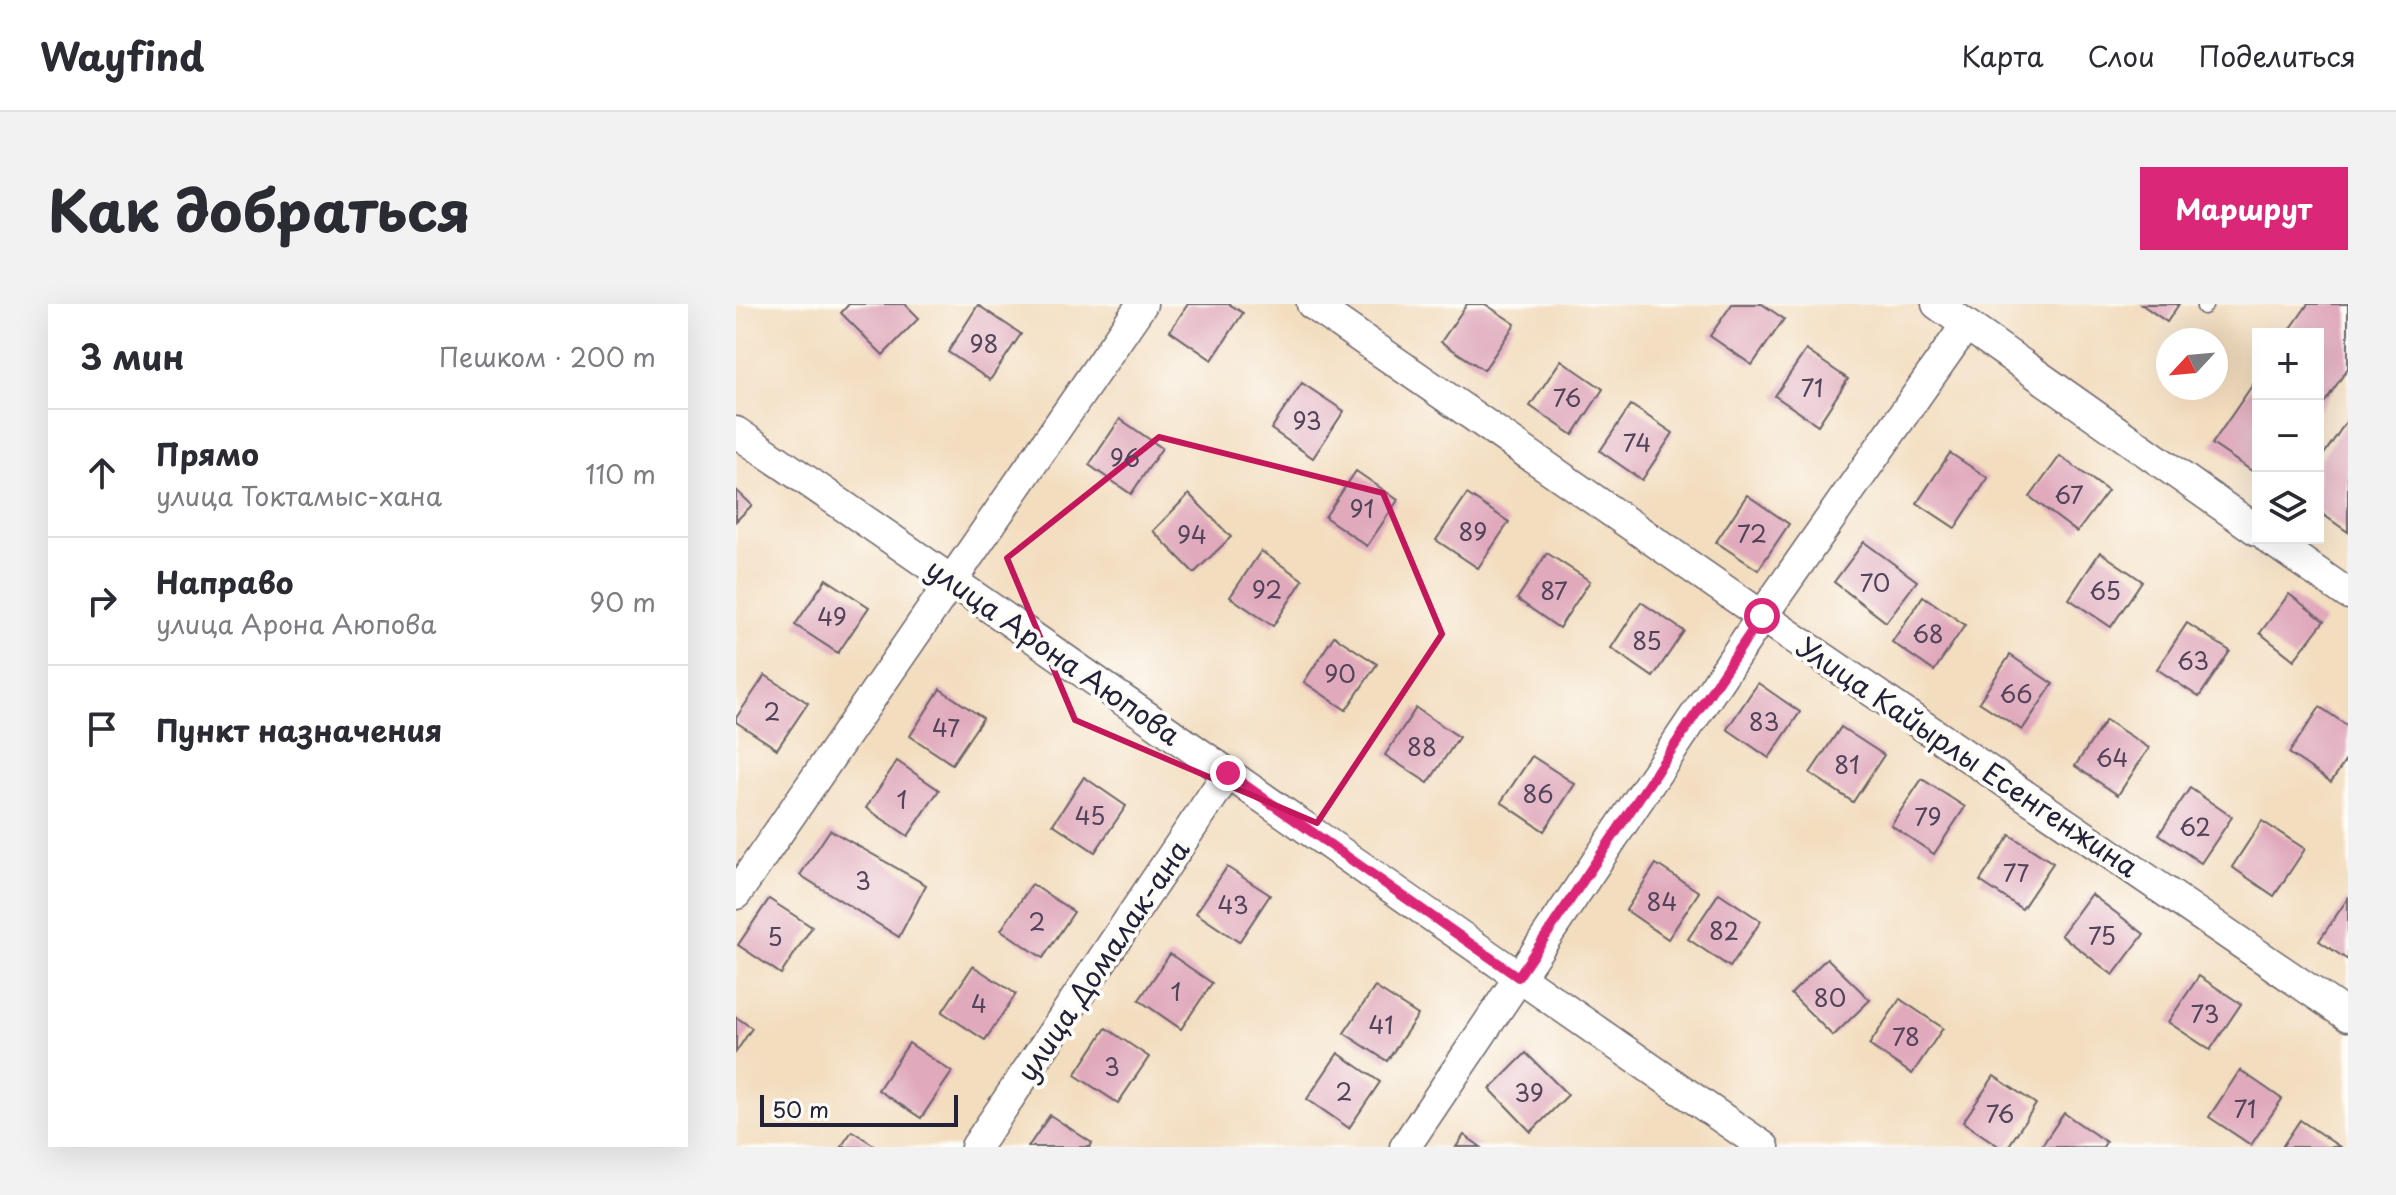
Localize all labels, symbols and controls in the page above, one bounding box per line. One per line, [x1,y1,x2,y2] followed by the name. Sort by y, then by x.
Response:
[40,27,204,84] text: Wayfind
[1961,34,2044,77] text: Карта
[2088,34,2155,77] text: Слои
[2199,34,2356,77] text: Поделиться
[48,166,471,251] text: Как добраться
[2140,167,2348,250] button: Маршрут
[969,325,999,361] house number: 98
[2156,328,2228,400] north arrow
[2252,328,2324,544] map controls
[2252,328,2324,400] button: +
[80,330,184,382] text: 3 мин
[439,337,656,376] text: Пешком · 200 m
[1801,369,1823,405] house number: 71
[1553,379,1581,415] house number: 76
[2252,400,2324,472] button: −
[1292,402,1322,438] house number: 93
[1623,424,1651,460] house number: 74
[156,431,259,476] text: Прямо
[1110,439,1140,475] house number: 96
[80,451,124,495] icon: ahead
[585,454,656,493] text: 110 m
[2252,472,2324,544] button: layers
[156,476,442,515] text: улица Токтамыс-хана
[2054,476,2084,512] house number: 67
[1350,490,1374,526] house number: 91
[1459,513,1487,549] house number: 89
[1737,515,1767,551] house number: 72
[1177,516,1207,552] house number: 94
[918,547,1190,756] street label: улица Арона Аюпова
[156,559,294,604] text: Направо
[1860,564,1890,600] house number: 70
[1252,571,1282,607] house number: 92
[1540,572,1568,608] house number: 87
[2089,572,2121,608] house number: 65
[80,579,124,623] icon: right
[589,582,656,621] text: 90 m
[817,598,847,634] house number: 49
[1744,598,1780,634] route start
[156,604,436,643] text: улица Арона Аюпова
[1912,615,1944,651] house number: 68
[1632,622,1662,658] house number: 85
[1788,625,2148,887] street label: Улица Кайырлы Есенгенжина
[2177,642,2209,678] house number: 63
[1324,655,1356,691] house number: 90
[1999,675,2033,711] house number: 66
[764,693,781,729] house number: 2
[1749,703,1779,739] house number: 83
[80,707,124,751] icon: arrive
[156,707,442,752] text: Пункт назначения
[932,709,960,745] house number: 47
[1407,728,1437,764] house number: 88
[2096,739,2128,775] house number: 64
[1834,746,1860,782] house number: 81
[1210,755,1246,791] route end
[1522,775,1554,811] house number: 86
[897,781,907,817] house number: 1
[1075,797,1105,833] house number: 45
[1914,798,1942,834] house number: 79
[2179,808,2211,844] house number: 62
[1005,830,1199,1090] street label: улица Домалак-ана
[2003,854,2029,890] house number: 77
[855,862,871,898] house number: 3
[1647,883,1677,919] house number: 84
[1217,886,1249,922] house number: 43
[1029,903,1046,939] house number: 2
[1709,912,1739,948] house number: 82
[2088,917,2116,953] house number: 75
[767,918,783,954] house number: 5
[1171,973,1181,1009] house number: 1
[1814,979,1846,1015] house number: 80
[971,985,987,1021] house number: 4
[2191,995,2219,1031] house number: 73
[1368,1006,1394,1042] house number: 41
[1892,1018,1920,1054] house number: 78
[1104,1048,1120,1084] house number: 3
[1336,1073,1353,1109] house number: 2
[1514,1074,1544,1110] house number: 39
[2234,1090,2256,1126] house number: 71
[760,1091,958,1127] scale bar
[772,1092,829,1125] text: 50 m
[1986,1095,2014,1131] house number: 76

